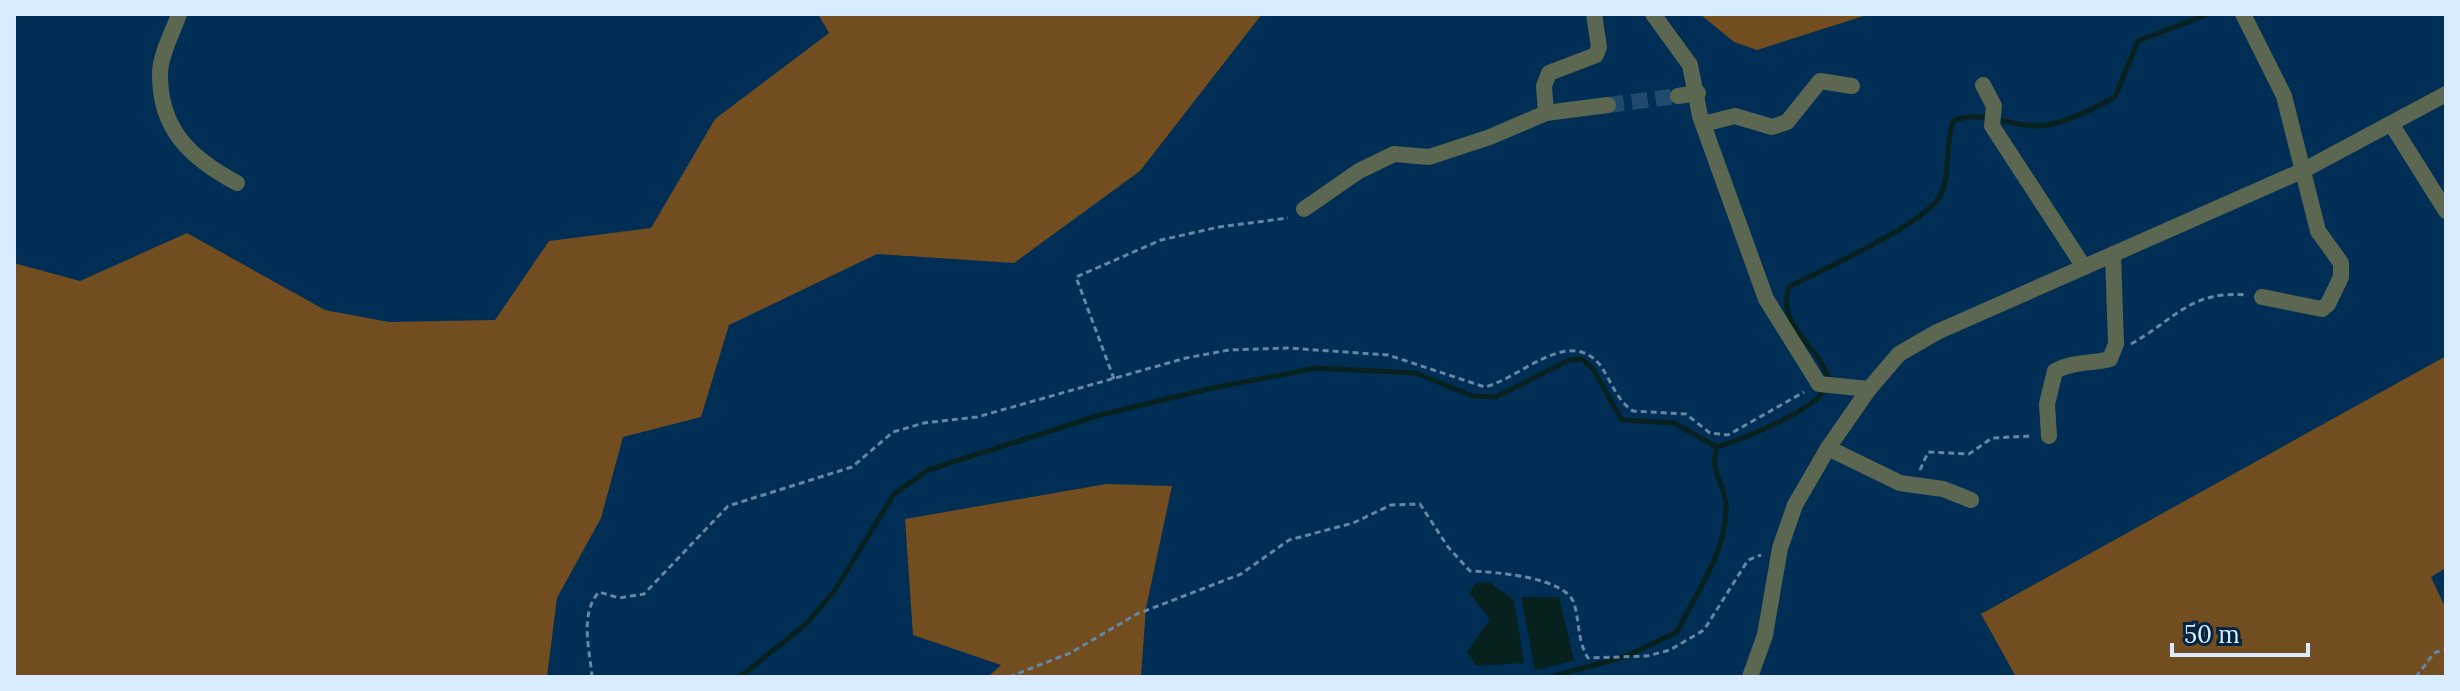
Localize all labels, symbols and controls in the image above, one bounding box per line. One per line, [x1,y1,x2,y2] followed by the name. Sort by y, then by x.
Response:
[2172,607,2308,657] scale bar
[2184,619,2240,650] text: 50 m

